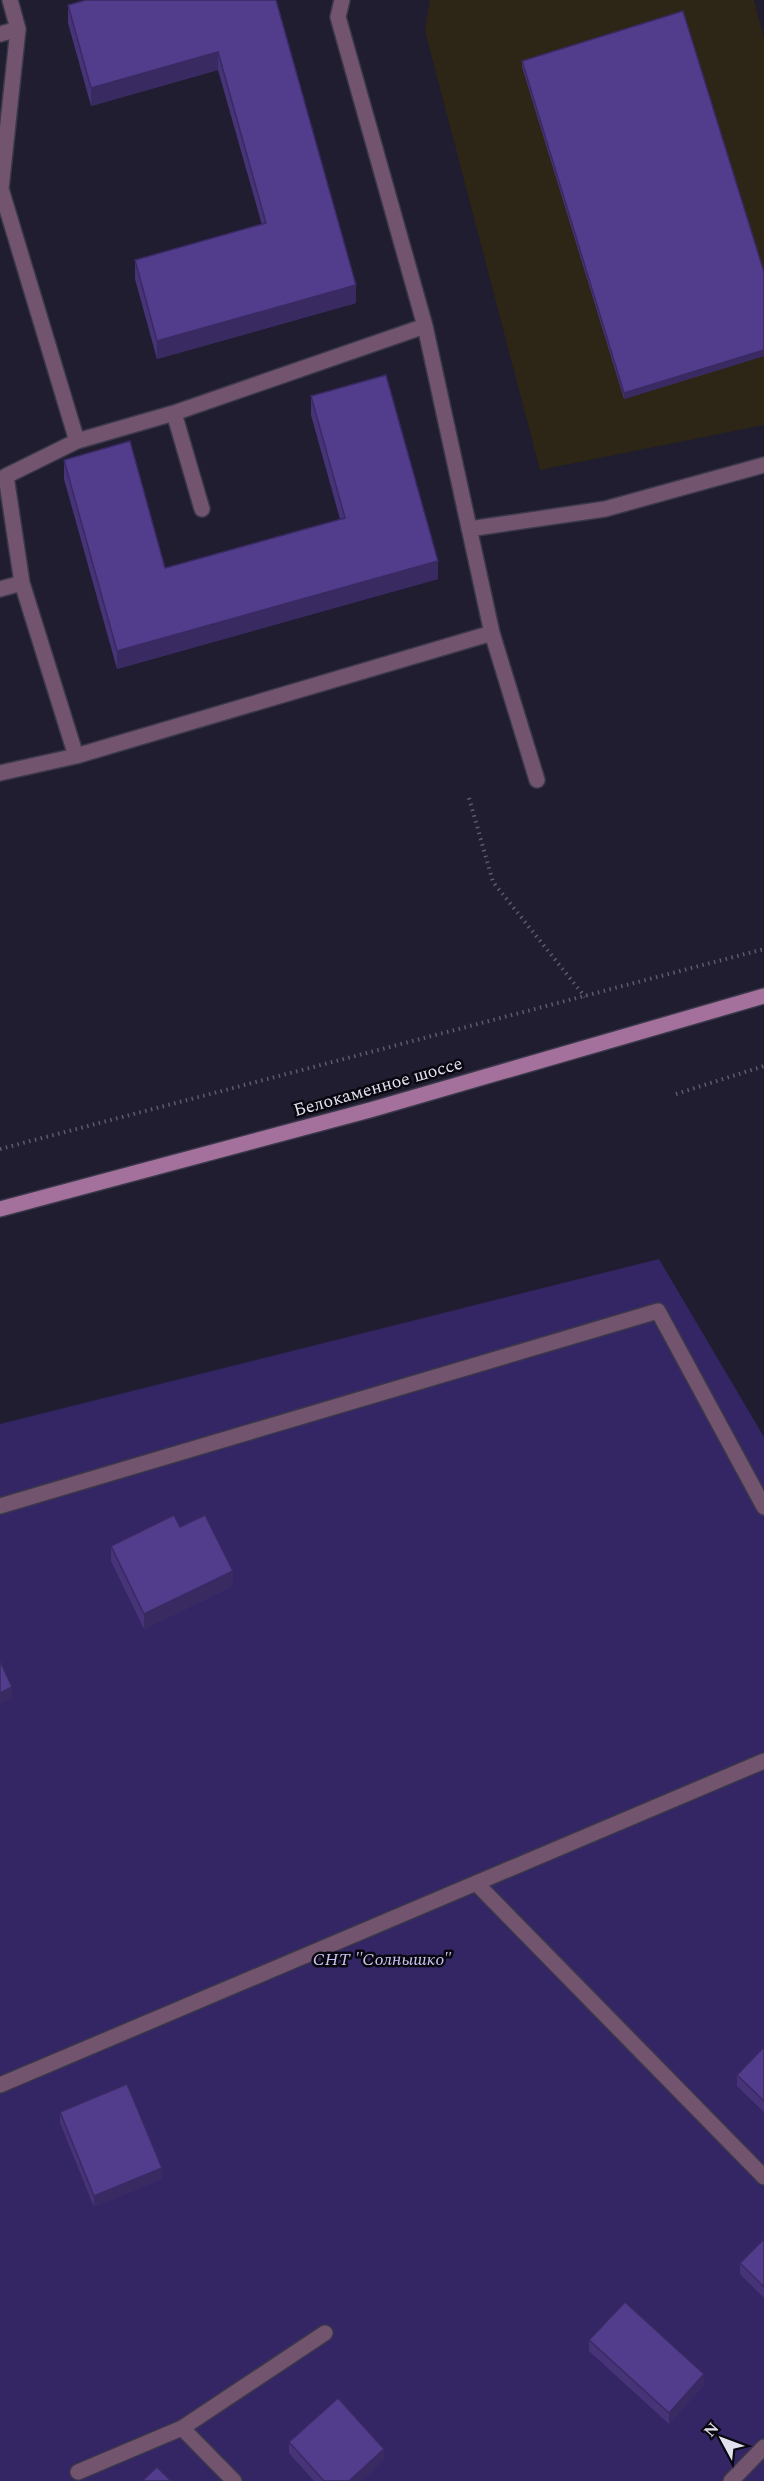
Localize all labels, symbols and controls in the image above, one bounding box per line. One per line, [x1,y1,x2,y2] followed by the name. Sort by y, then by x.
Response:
[290,1050,466,1124] street label: Белокаменное шоссе
[313,1946,452,1973] park label: СНТ "Солнышко"
[692,2409,752,2469] north arrow
[698,2417,725,2443] text: N

